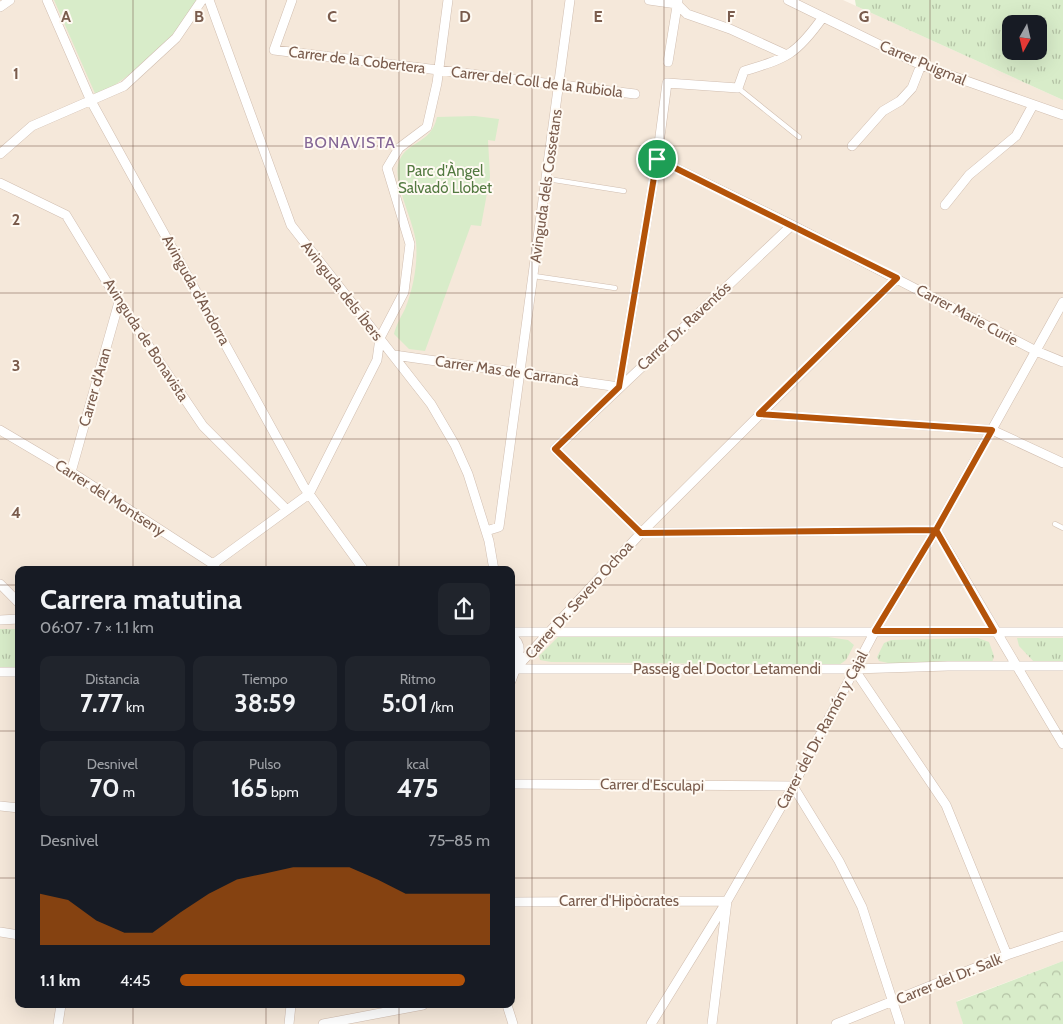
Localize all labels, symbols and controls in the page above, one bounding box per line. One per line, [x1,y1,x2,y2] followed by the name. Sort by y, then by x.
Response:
[61,7,71,26] text: A
[194,7,204,26] text: B
[327,7,337,26] text: C
[459,7,471,26] text: D
[593,7,603,26] text: E
[727,7,736,26] text: F
[859,7,869,26] text: G
[1002,15,1048,60] north arrow
[1002,15,1047,60] map controls
[877,37,969,90] street label: Carrer Puigmal
[288,43,427,77] street label: Carrer de la Cobertera
[450,63,625,102] street label: Carrer del Coll de la Rubiola
[13,64,19,83] text: 1
[526,108,566,264] street label: Avinguda dels Cossetans
[304,133,396,152] district label: BONAVISTA
[636,138,678,180] pin
[643,145,671,173] icon: arrive
[398,161,492,197] park label: Parc d'Àngel Salvadó Llobet
[12,210,20,229] text: 2
[158,232,234,349] street label: Avinguda d'Andorra
[297,237,387,344] street label: Avinguda dels Íbers
[100,275,193,405] street label: Avinguda de Bonavista
[633,278,735,374] street label: Carrer Dr. Raventós
[913,281,1021,349] street label: Carrer Marie Curie
[75,345,115,429] street label: Carrer d'Aran
[434,352,581,390] street label: Carrer Mas de Carrancà
[12,356,20,375] text: 3
[52,456,169,541] street label: Carrer del Montseny
[11,503,21,522] text: 4
[521,537,637,663] street label: Carrer Dr. Severo Ochoa
[40,582,242,616] text: Carrera matutina
[438,583,490,635] button: share
[40,618,154,637] text: 06:07 · 7 × 1.1 km
[773,647,872,812] street label: Carrer del Dr. Ramón y Cajal
[633,660,821,678] street label: Passeig del Doctor Letamendi
[85,670,139,688] text: Distancia
[242,670,288,688] text: Tiempo
[400,670,436,688] text: Ritmo
[80,688,123,718] text: 7.77
[234,688,296,718] text: 38:59
[382,688,427,718] text: 5:01
[123,698,145,716] text: km
[427,698,454,716] text: /km
[87,755,138,773] text: Desnivel
[249,755,281,773] text: Pulso
[406,755,429,773] text: kcal
[90,773,120,803] text: 70
[231,773,268,803] text: 165
[397,773,439,803] text: 475
[600,775,704,795] street label: Carrer d'Esculapi
[120,783,135,801] text: m
[268,783,299,801] text: bpm
[40,831,98,850] text: Desnivel
[429,831,490,850] text: 75–85 m
[559,892,679,910] street label: Carrer d'Hipòcrates
[894,950,1005,1008] street label: Carrer del Dr. Salk
[40,971,80,990] text: 1.1 km
[120,971,150,990] text: 4:45

